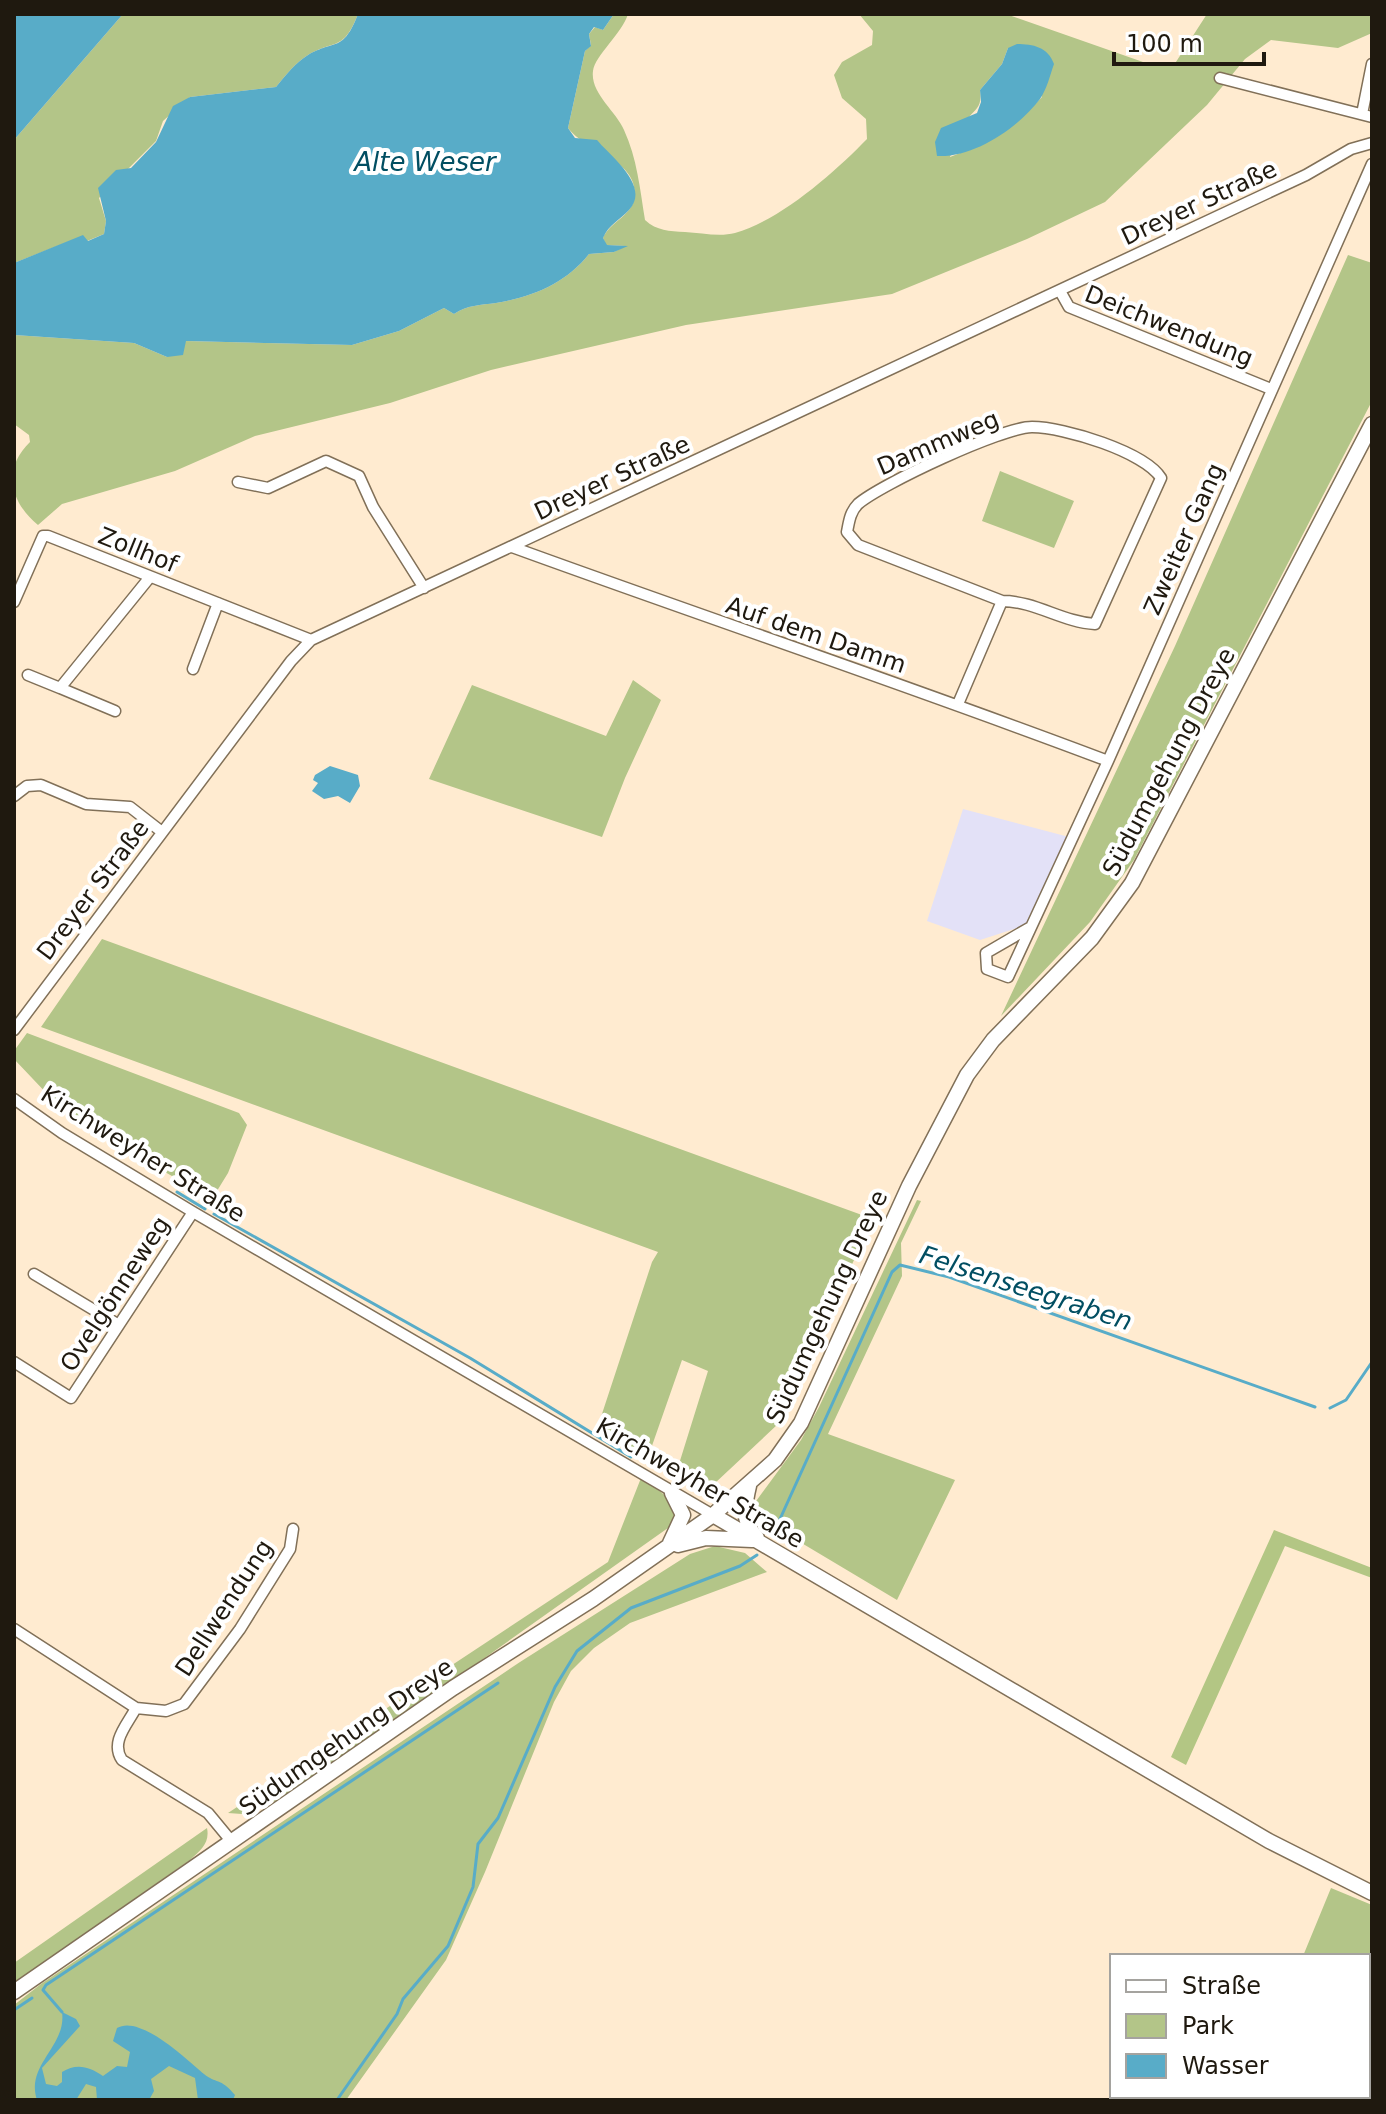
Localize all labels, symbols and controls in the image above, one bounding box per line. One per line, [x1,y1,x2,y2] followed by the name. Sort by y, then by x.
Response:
[1114,16,1264,66] scale bar
[1126,30,1203,58] text: 100 m
[352,147,498,177] water label: Alte Weser
[1117,155,1281,251] street label: Dreyer Straße
[1081,280,1257,372] street label: Deichwendung
[873,405,1003,481] street label: Dammweg
[530,430,694,526] street label: Dreyer Straße
[1138,459,1230,619] street label: Zweiter Gang
[94,522,182,579] street label: Zollhof
[722,591,910,679] street label: Auf dem Damm
[1097,643,1241,881] street label: Südumgehung Dreye
[31,814,155,966] street label: Dreyer Straße
[36,1080,250,1228] street label: Kirchweyher Straße
[761,1186,893,1428] street label: Südumgehung Dreye
[54,1211,176,1377] street label: Ovelgönneweg
[916,1239,1136,1337] water label: Felsenseegraben
[591,1412,809,1554] street label: Kirchweyher Straße
[169,1535,279,1681] street label: Dellwendung
[234,1653,458,1821] street label: Südumgehung Dreye
[1110,1954,1370,2098] legend
[1182,1972,1261,2000] text: Straße
[1182,2012,1234,2040] text: Park
[1182,2052,1269,2080] text: Wasser

